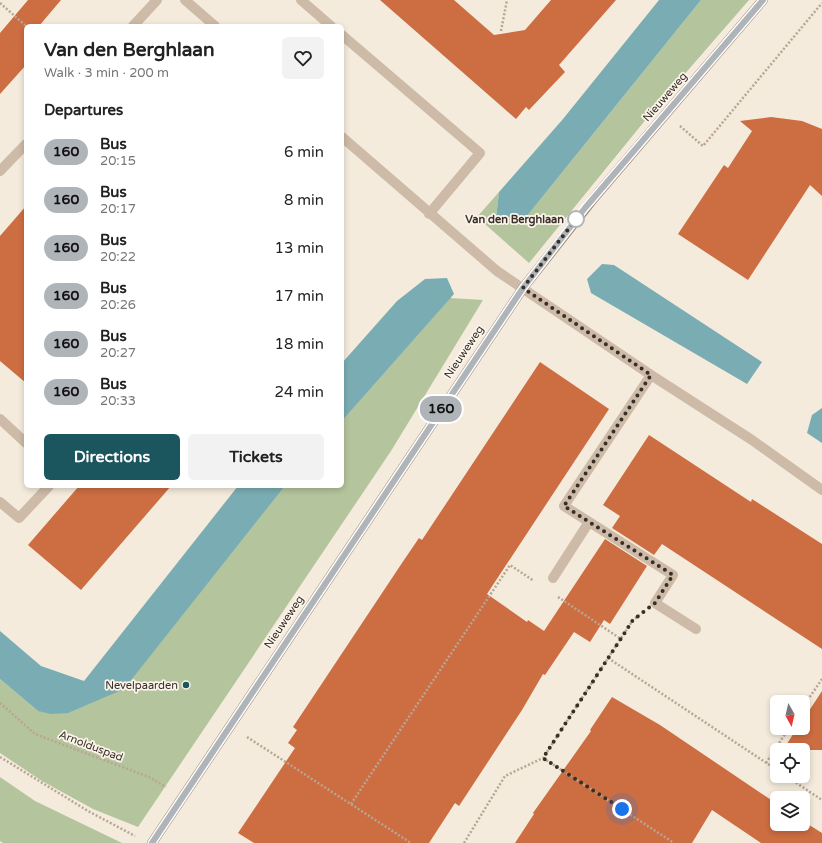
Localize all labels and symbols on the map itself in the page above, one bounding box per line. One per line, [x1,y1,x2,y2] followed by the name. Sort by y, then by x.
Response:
[640,70,690,124] street label: Nieuweweg
[567,210,585,228] marker: Van den Berghlaan
[465,213,564,227] place label: Van den Berghlaan
[442,323,486,381] street label: Nieuweweg
[418,396,464,422] line badge: 160
[262,593,306,651] street label: Nieuweweg
[105,679,178,692] place label: Nevelpaarden
[181,680,191,690] marker: Nevelpaarden
[770,695,810,735] north arrow
[57,728,125,764] street label: Arnolduspad
[612,799,632,819] your location

